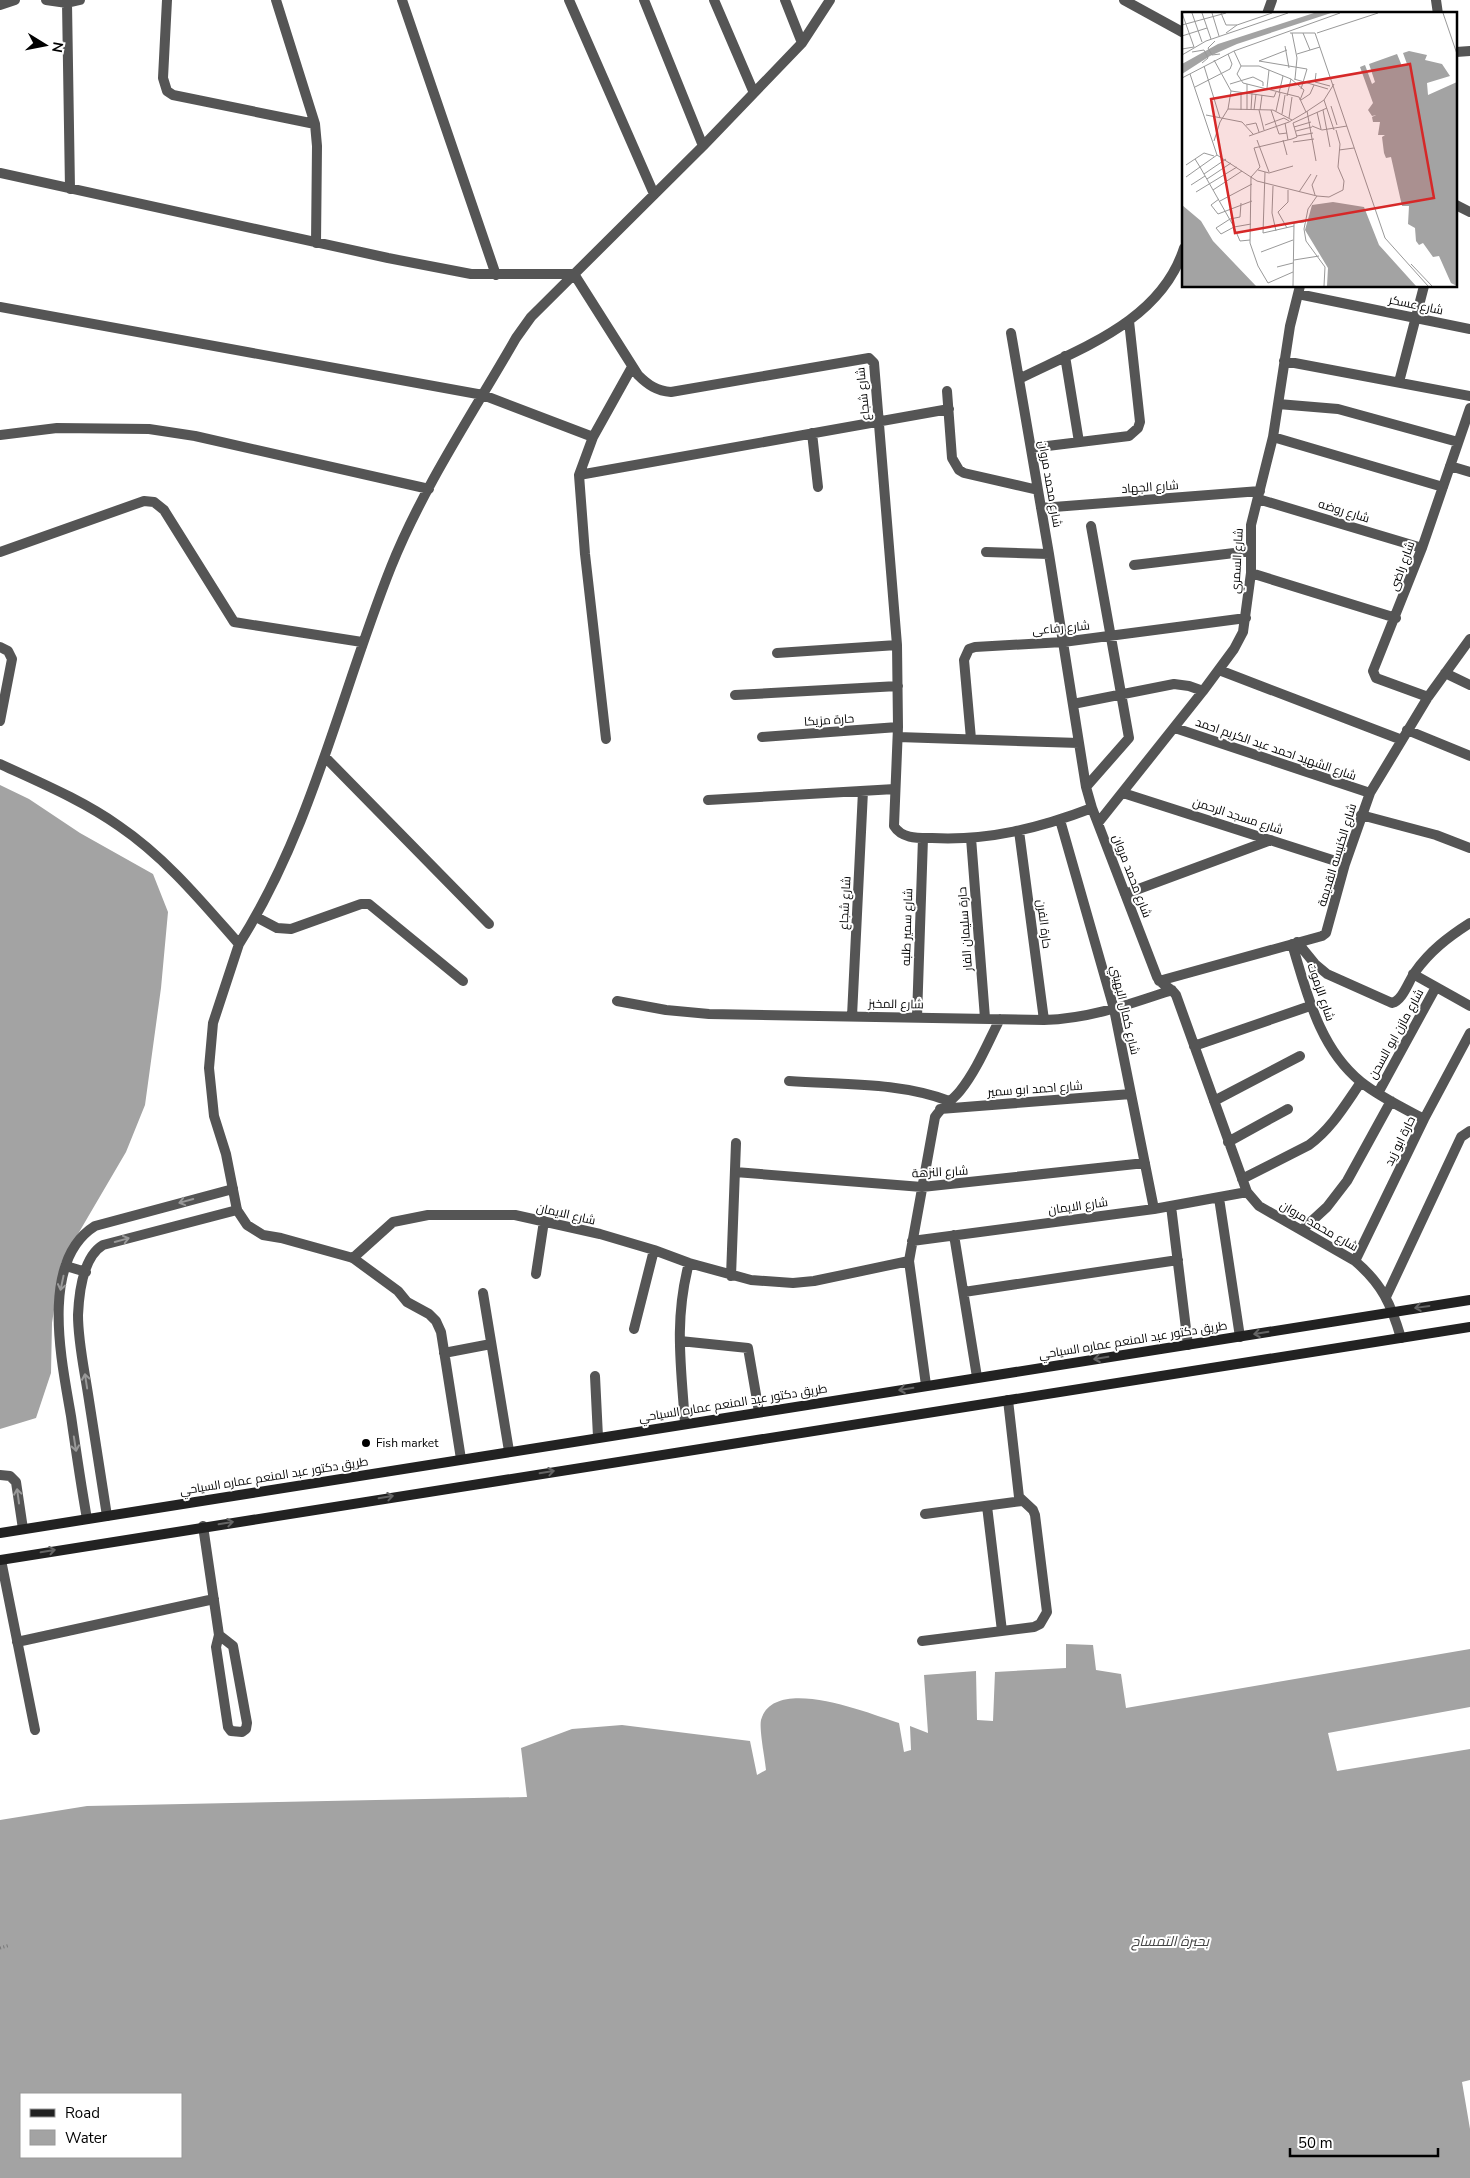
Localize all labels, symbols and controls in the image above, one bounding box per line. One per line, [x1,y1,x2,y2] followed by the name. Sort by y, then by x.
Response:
[1182,12,1458,288] inset map
[20,20,70,70] north arrow
[47,40,68,54] text: N
[1386,291,1445,319] street label: شارع عسكر
[852,366,874,422] street label: شارع شجاع
[1034,439,1066,529] street label: شارع محمد مروان
[1121,477,1179,497] street label: شارع الجهاد
[1316,496,1372,526] street label: شارع روضه
[1227,528,1249,594] street label: شارع السمري
[1386,539,1418,593] street label: شارع راضى
[1031,617,1091,638] street label: شارع رفاعى
[803,710,855,730] street label: حارة مزيكا
[1193,714,1359,784] street label: شارع الشهيد احمد عبد الكريم احمد
[1191,794,1285,838] street label: شارع مسجد الرحمن
[1314,801,1360,909] street label: شارع الكنيسه القديمة
[1109,832,1155,920] street label: شارع محمد مروان
[836,876,854,930] street label: شارع شجاع
[954,886,976,973] street label: حارة سليمان الفار
[898,888,916,966] street label: شارع سمير طلبه
[1033,899,1055,949] street label: حارة الفرن
[1304,961,1338,1023] street label: شارع الزموت
[1105,964,1143,1057] street label: شارع كمال البهيني
[1365,986,1427,1082] street label: شارع مازن ابو السحن
[867,996,924,1012] street label: شارع المخبز
[986,1078,1083,1100] street label: شارع احمد ابو سمير
[1381,1113,1419,1169] street label: حارة ابو زيد
[911,1163,969,1181] street label: شارع النزهة
[1047,1194,1109,1218] street label: شارع الايمان
[178,1197,194,1207] one-way arrow
[1277,1197,1361,1255] street label: شارع محمد مروان
[535,1199,597,1229] street label: شارع الايمان
[113,1235,129,1244] one-way arrow
[56,1274,66,1290] one-way arrow
[1414,1302,1430,1312] one-way arrow
[1038,1317,1229,1365] street label: طريق دكتور عبد المنعم عماره السياحي
[1254,1328,1270,1338] one-way arrow
[1093,1353,1109,1363] one-way arrow
[81,1373,91,1389] one-way arrow
[638,1380,829,1428] street label: طريق دكتور عبد المنعم عماره السياحي
[898,1384,914,1394] one-way arrow
[70,1435,80,1451] one-way arrow
[376,1435,439,1451] place label: Fish market
[360,1437,372,1449] marker: Fish market
[179,1453,370,1501] street label: طريق دكتور عبد المنعم عماره السياحي
[538,1467,554,1477] one-way arrow
[13,1489,23,1505] one-way arrow
[378,1492,394,1502] one-way arrow
[217,1517,233,1527] one-way arrow
[40,1546,56,1556] one-way arrow
[1130,1932,1210,1951] water label: بحيرة التمساح
[20,2093,182,2158] legend
[65,2103,100,2123] text: Road
[1290,2126,1438,2158] scale bar
[65,2128,108,2148] text: Water
[1298,2133,1333,2153] text: 50 m

